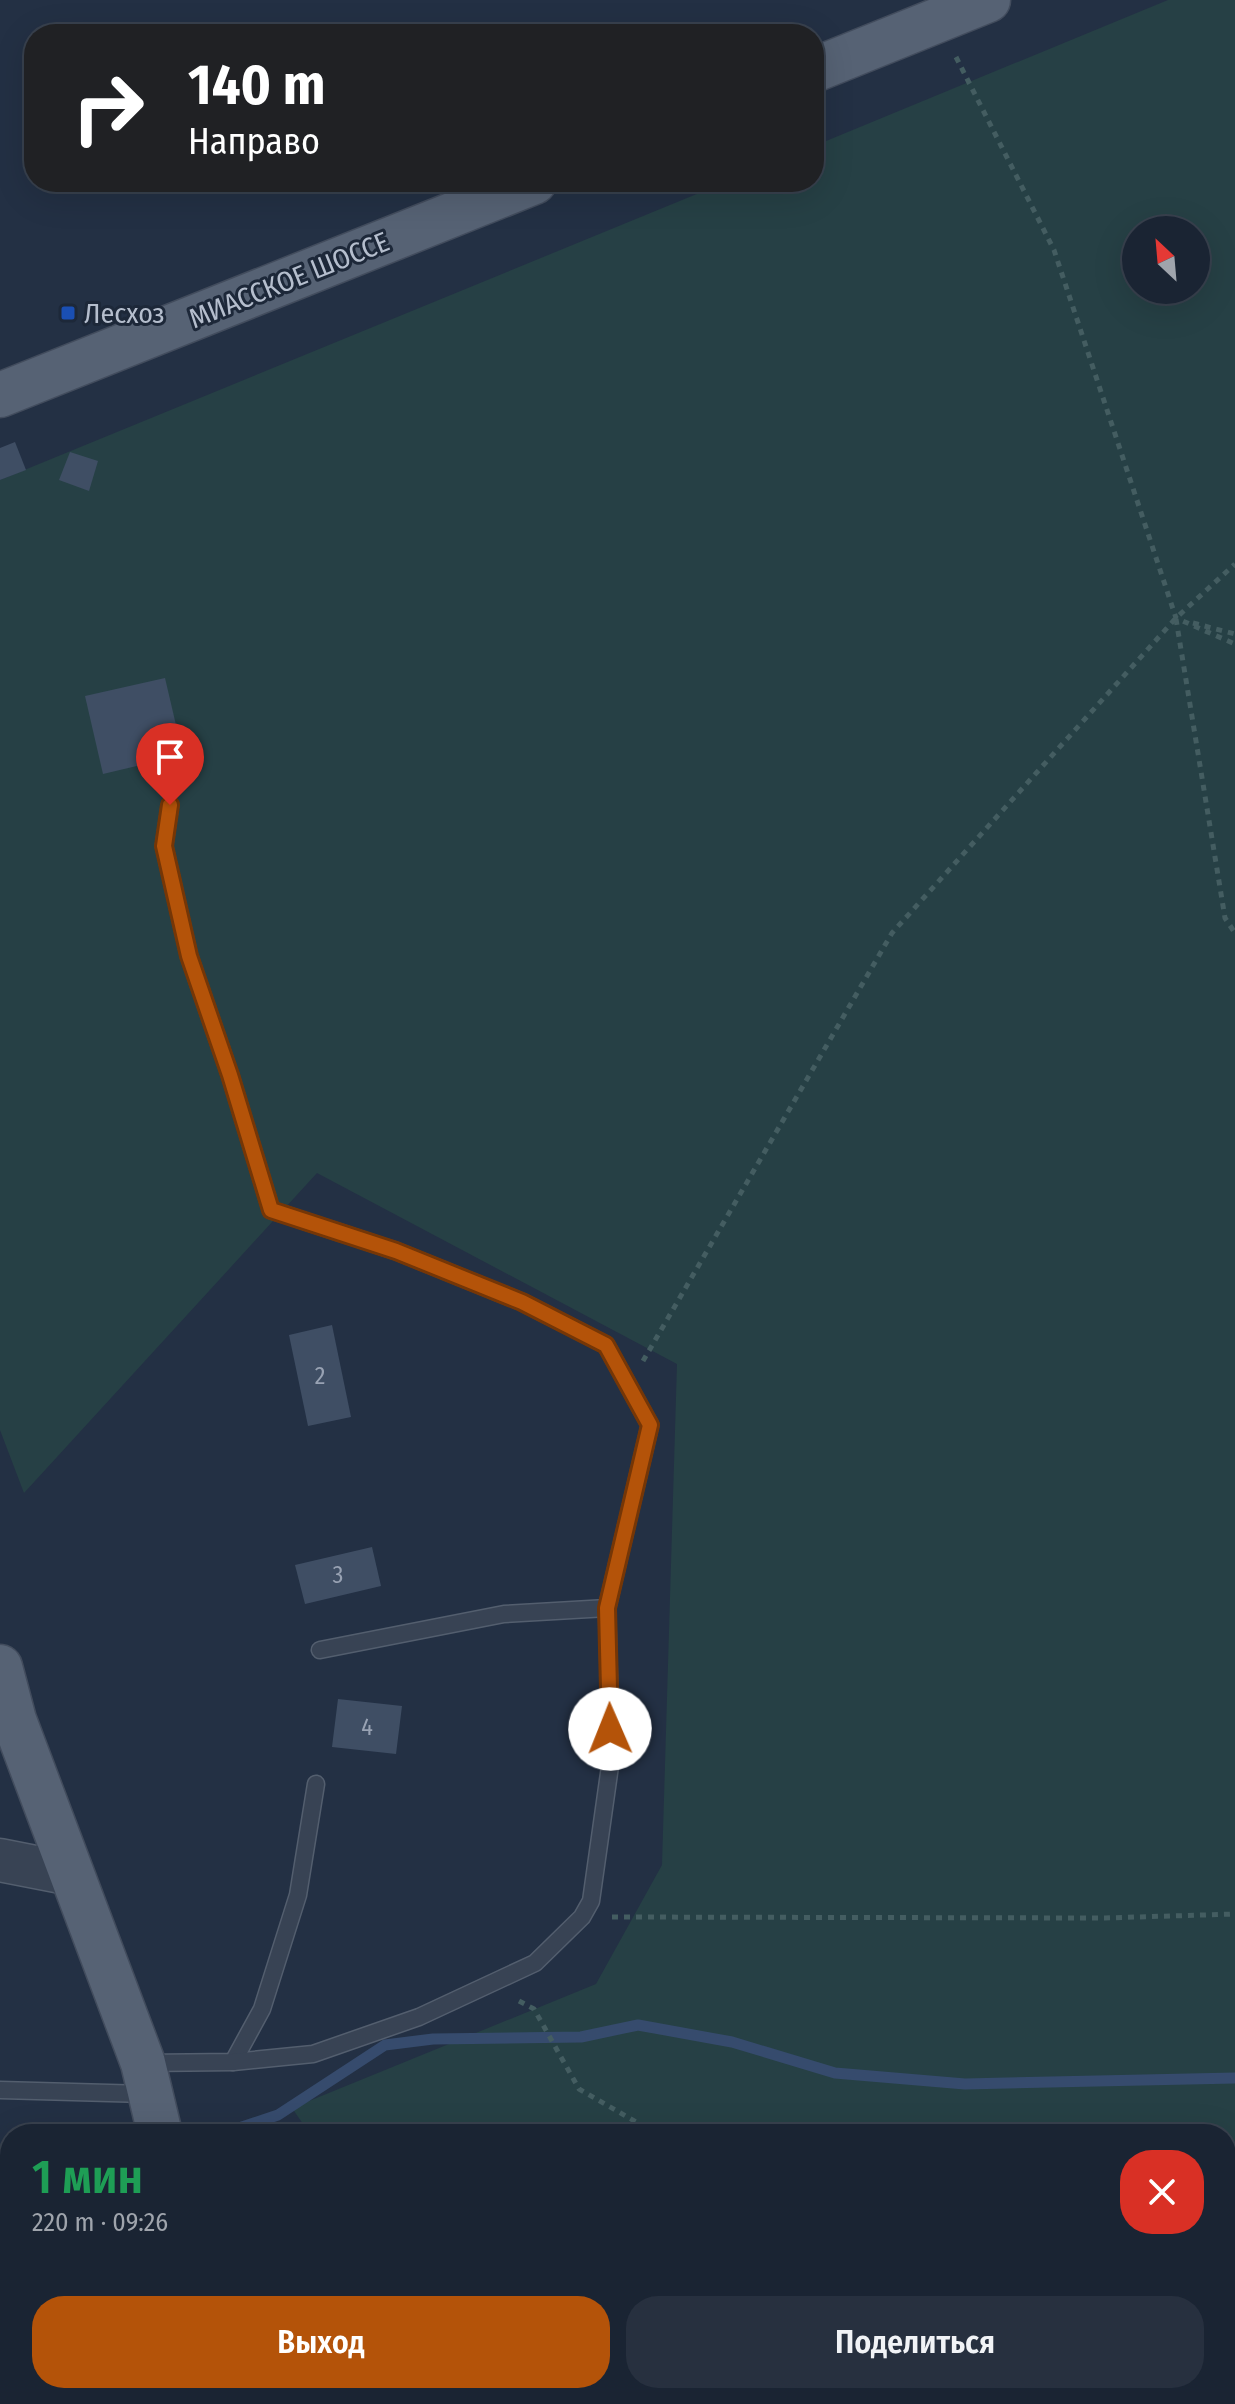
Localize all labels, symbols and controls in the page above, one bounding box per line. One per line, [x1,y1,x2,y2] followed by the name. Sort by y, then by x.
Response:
[188,52,325,119] text: 140 m
[56,56,160,160] icon: right
[188,120,320,164] text: Направо
[1122,216,1210,304] north arrow
[1122,216,1210,304] map controls
[184,225,394,335] street label: МИАССКОЕ ШОССЕ
[84,297,165,330] place label: Лесхоз
[59,304,77,322] marker: Лесхоз
[136,723,204,805] pin
[148,735,192,779] icon: arrive
[315,1362,325,1390] house number: 2
[333,1561,343,1589] house number: 3
[568,1687,652,1771] position arrow
[361,1713,373,1741] house number: 4
[32,2148,143,2206] text: 1 мин
[1120,2150,1204,2234] button: close
[32,2207,168,2238] text: 220 m · 09:26
[32,2296,610,2388] button: Выход
[626,2296,1204,2388] button: Поделиться

